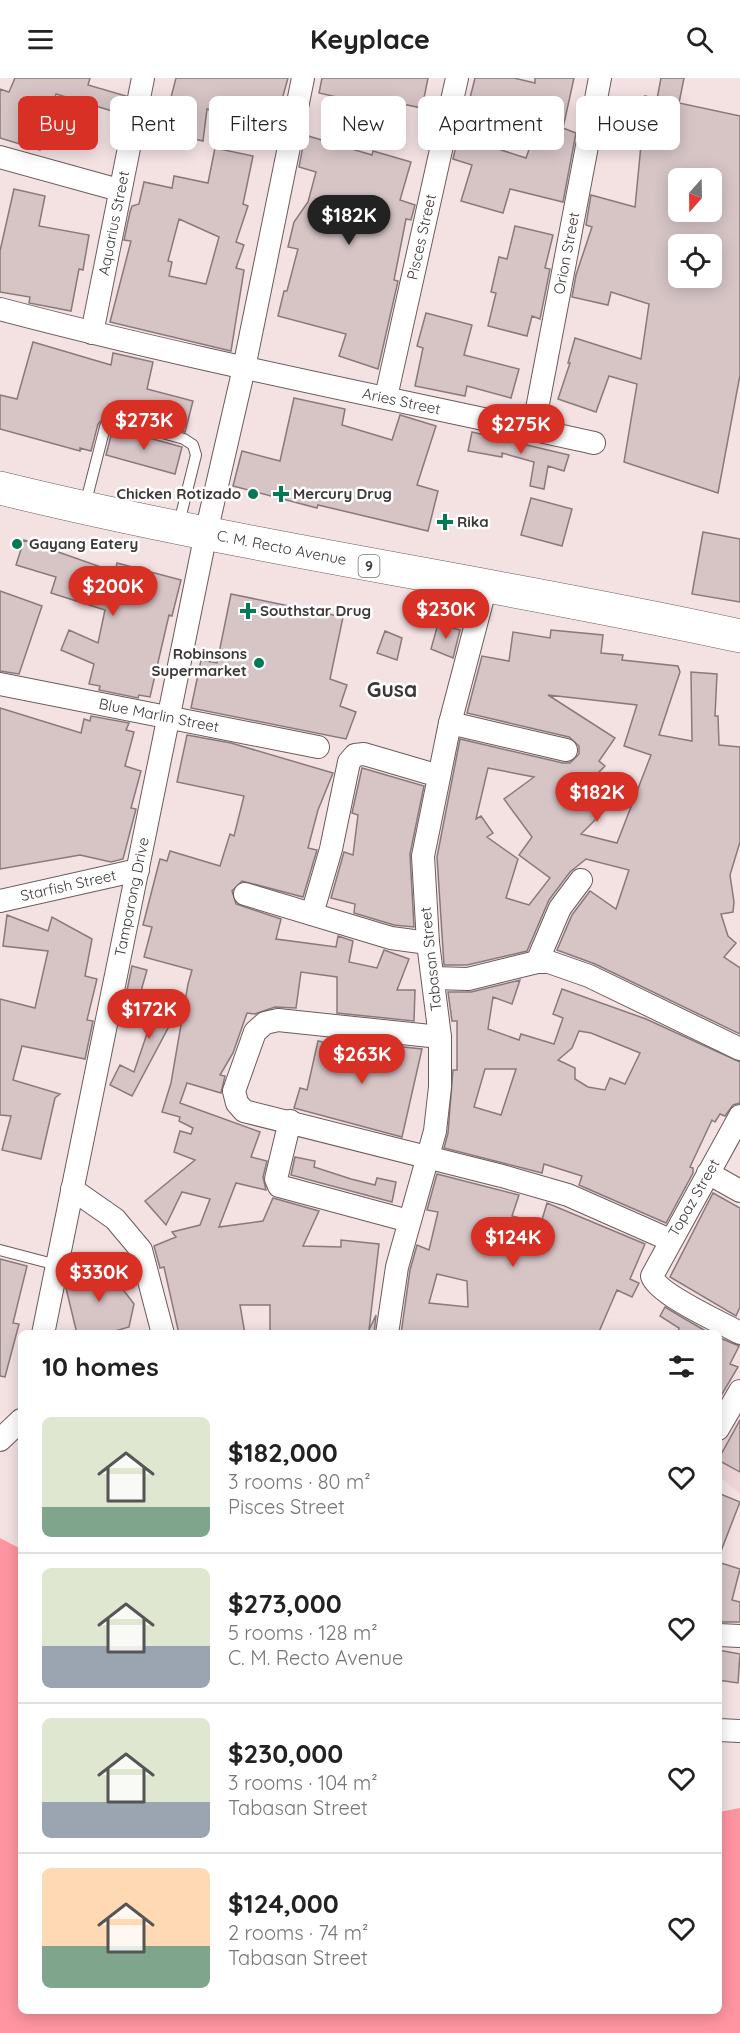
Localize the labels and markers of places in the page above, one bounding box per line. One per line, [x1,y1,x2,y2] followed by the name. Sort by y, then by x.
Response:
[307,195,391,246] pin: $182K
[102,400,186,451] pin: $273K
[479,404,563,455] pin: $275K
[117,484,241,503] place label: Chicken Rotizado
[293,484,392,503] place label: Mercury Drug
[246,487,260,501] marker: Chicken Rotizado
[274,487,288,501] marker: Mercury Drug
[457,512,489,531] place label: Rika
[438,515,452,529] marker: Rika
[29,534,138,553] place label: Gayang Eatery
[10,537,24,551] marker: Gayang Eatery
[71,566,155,617] pin: $200K
[404,589,488,640] pin: $230K
[260,601,371,620] place label: Southstar Drug
[241,604,255,618] marker: Southstar Drug
[152,644,247,680] place label: Robinsons Supermarket
[252,656,266,670] marker: Robinsons Supermarket
[555,772,639,823] pin: $182K
[107,989,191,1040] pin: $172K
[320,1034,404,1085] pin: $263K
[471,1217,555,1268] pin: $124K
[57,1252,141,1303] pin: $330K

